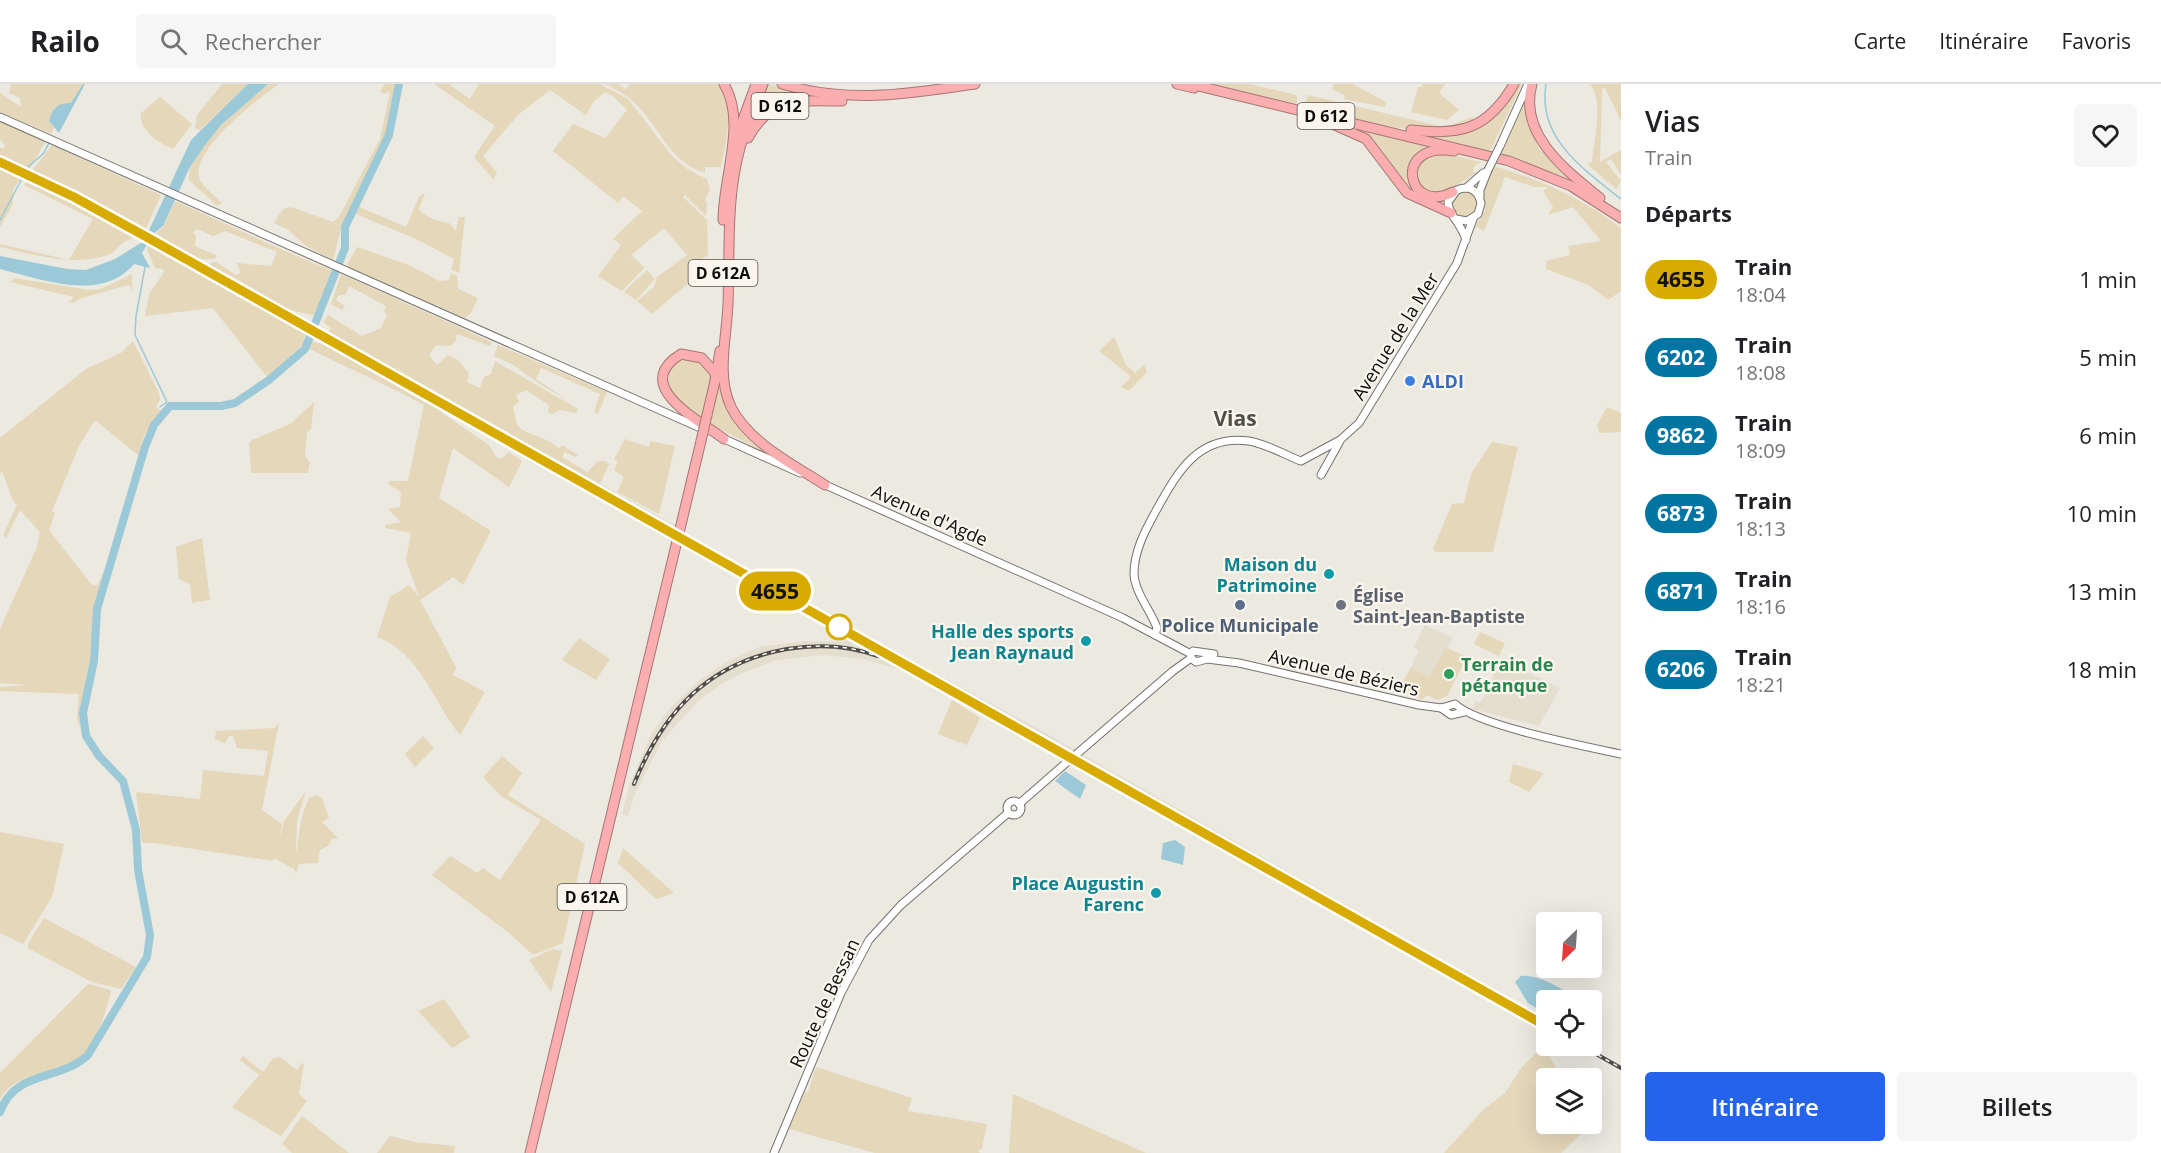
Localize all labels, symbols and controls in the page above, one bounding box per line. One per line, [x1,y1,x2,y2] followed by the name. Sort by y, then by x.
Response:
[136,14,556,68] search box
[30,22,100,60] text: Railo
[157,25,190,58] icon: search
[205,26,322,56] text: Rechercher
[1853,27,1906,55] text: Carte
[1939,27,2028,55] text: Itinéraire
[2061,27,2131,55] text: Favoris
[752,93,808,119] road number: D 612
[1645,102,1700,140] text: Vias
[1298,103,1354,129] road number: D 612
[2074,104,2137,167] button: heart
[1645,144,1693,171] text: Train
[1645,198,1732,228] text: Départs
[1735,251,1792,281] text: Train
[688,260,758,286] road number: D 612A
[2079,264,2137,294] text: 1 min
[1657,265,1705,293] text: 4655
[1346,267,1444,404] street label: Avenue de la Mer
[1735,281,1786,308] text: 18:04
[1735,329,1792,359] text: Train
[2079,342,2137,372] text: 5 min
[1657,343,1705,371] text: 6202
[1735,359,1786,386] text: 18:08
[1422,369,1464,393] place label: ALDI
[1403,374,1417,388] marker: ALDI
[1213,404,1257,432] district label: Vias
[1735,407,1792,437] text: Train
[2079,420,2137,450] text: 6 min
[1657,421,1705,449] text: 9862
[1735,437,1786,464] text: 18:09
[868,479,992,551] street label: Avenue d'Agde
[1735,485,1792,515] text: Train
[2067,498,2137,528] text: 10 min
[1657,499,1705,527] text: 6873
[1735,515,1786,542] text: 18:13
[1217,552,1317,597] place label: Maison du Patrimoine
[1735,563,1792,593] text: Train
[1322,567,1336,581] marker: Maison du Patrimoine
[733,572,817,610] line badge: 4655
[2067,576,2137,606] text: 13 min
[751,577,799,605] text: 4655
[1657,577,1705,605] text: 6871
[1353,583,1525,628] place label: Église Saint-Jean-Baptiste
[1735,593,1786,620] text: 18:16
[1233,598,1247,612] marker: Police Municipale
[1334,598,1348,612] marker: Église Saint-Jean-Baptiste
[1161,613,1319,637] place label: Police Municipale
[826,614,852,640] unlabelled marker
[931,619,1074,664] place label: Halle des sports Jean Raynaud
[1079,634,1093,648] marker: Halle des sports Jean Raynaud
[1735,641,1792,671] text: Train
[1266,643,1422,701] street label: Avenue de Béziers
[1461,652,1553,697] place label: Terrain de pétanque
[2067,654,2137,684] text: 18 min
[1657,655,1705,683] text: 6206
[1442,667,1456,681] marker: Terrain de pétanque
[1735,671,1786,698] text: 18:21
[1011,871,1144,916] place label: Place Augustin Farenc
[558,884,626,910] road number: D 612A
[1149,886,1163,900] marker: Place Augustin Farenc
[1536,912,1602,978] north arrow
[1536,912,1602,1134] map controls
[784,935,864,1071] street label: Route de Bessan
[1536,990,1602,1056] button: locate
[1536,1068,1602,1134] button: layers
[1645,1072,1885,1141] button: Itinéraire
[1897,1072,2137,1141] button: Billets

